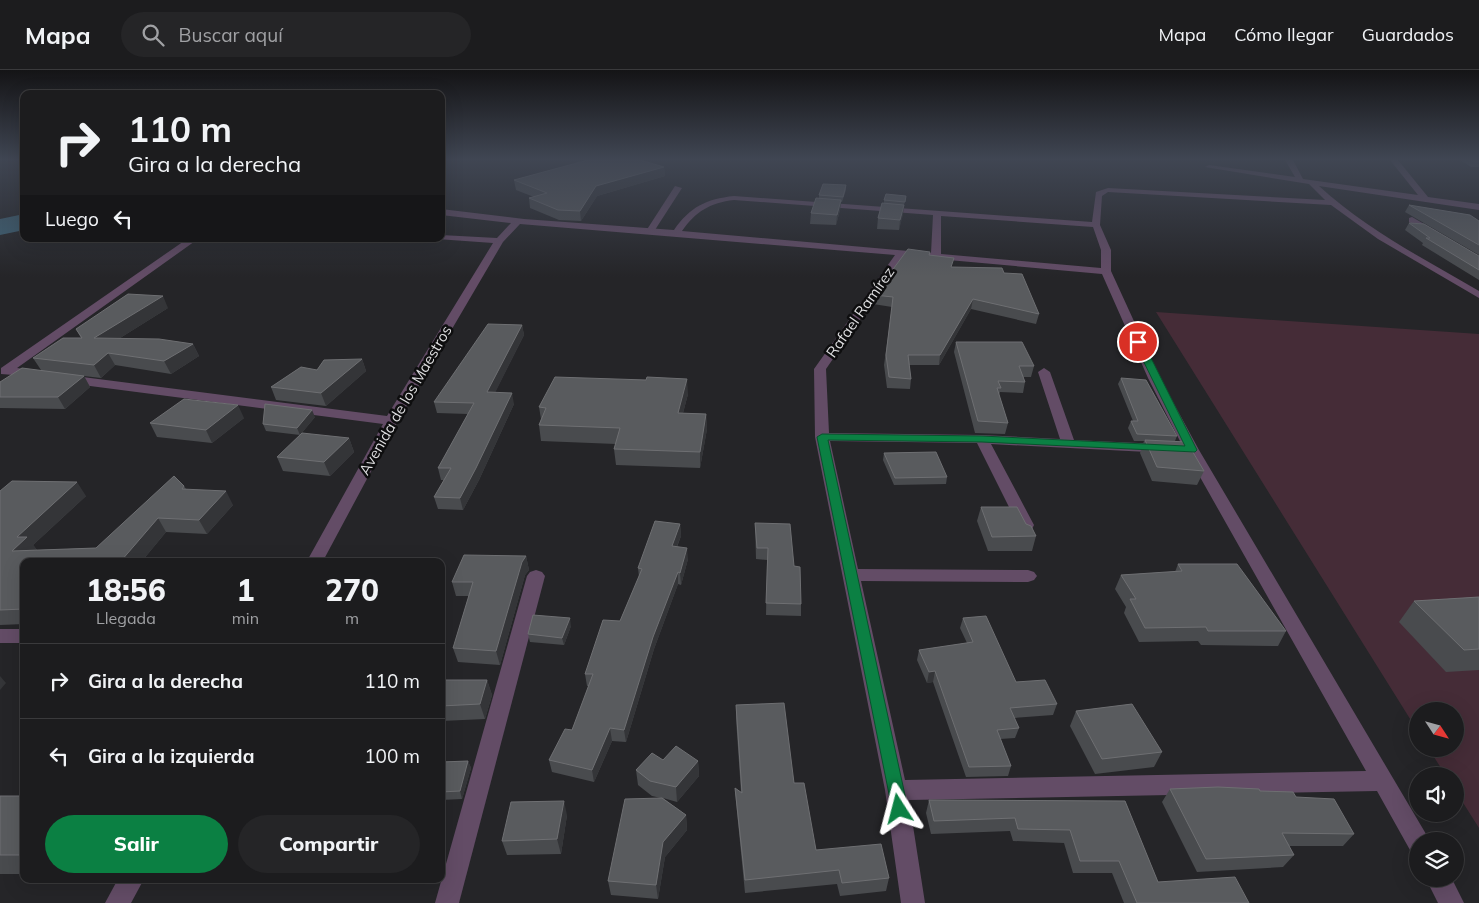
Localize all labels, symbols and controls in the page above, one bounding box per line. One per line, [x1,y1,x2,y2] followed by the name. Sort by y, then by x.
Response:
[121,12,471,57] search box
[25,20,91,50] text: Mapa
[139,21,167,49] icon: search
[179,23,283,47] text: Buscar aquí
[1158,23,1206,46] text: Mapa
[1234,23,1334,46] text: Cómo llegar
[1362,23,1454,46] text: Guardados
[128,107,232,151] text: 110 m
[45,110,110,175] icon: right
[128,150,301,178] text: Gira a la derecha
[109,205,137,233] icon: left
[45,207,99,231] text: Luego
[822,263,898,361] street label: Rafael Ramírez
[1117,321,1159,363] pin
[354,322,456,478] street label: Avenida de los Maestros
[1124,328,1152,356] icon: arrive
[86,571,166,609] text: 18:56
[236,571,254,609] text: 1
[325,571,379,609] text: 270
[96,608,156,628] text: Llegada
[232,608,259,628] text: min
[345,608,359,628] text: m
[45,667,73,695] icon: right
[88,669,243,693] text: Gira a la derecha
[364,669,420,693] text: 110 m
[1409,702,1464,758] north arrow
[1409,702,1464,887] map controls
[45,742,73,770] icon: left
[88,744,254,768] text: Gira a la izquierda
[364,744,420,768] text: 100 m
[1409,767,1464,822] button: sound
[872,782,924,834] position arrow
[45,815,228,873] button: Salir
[238,815,420,873] button: Compartir
[1409,832,1464,887] button: layers

